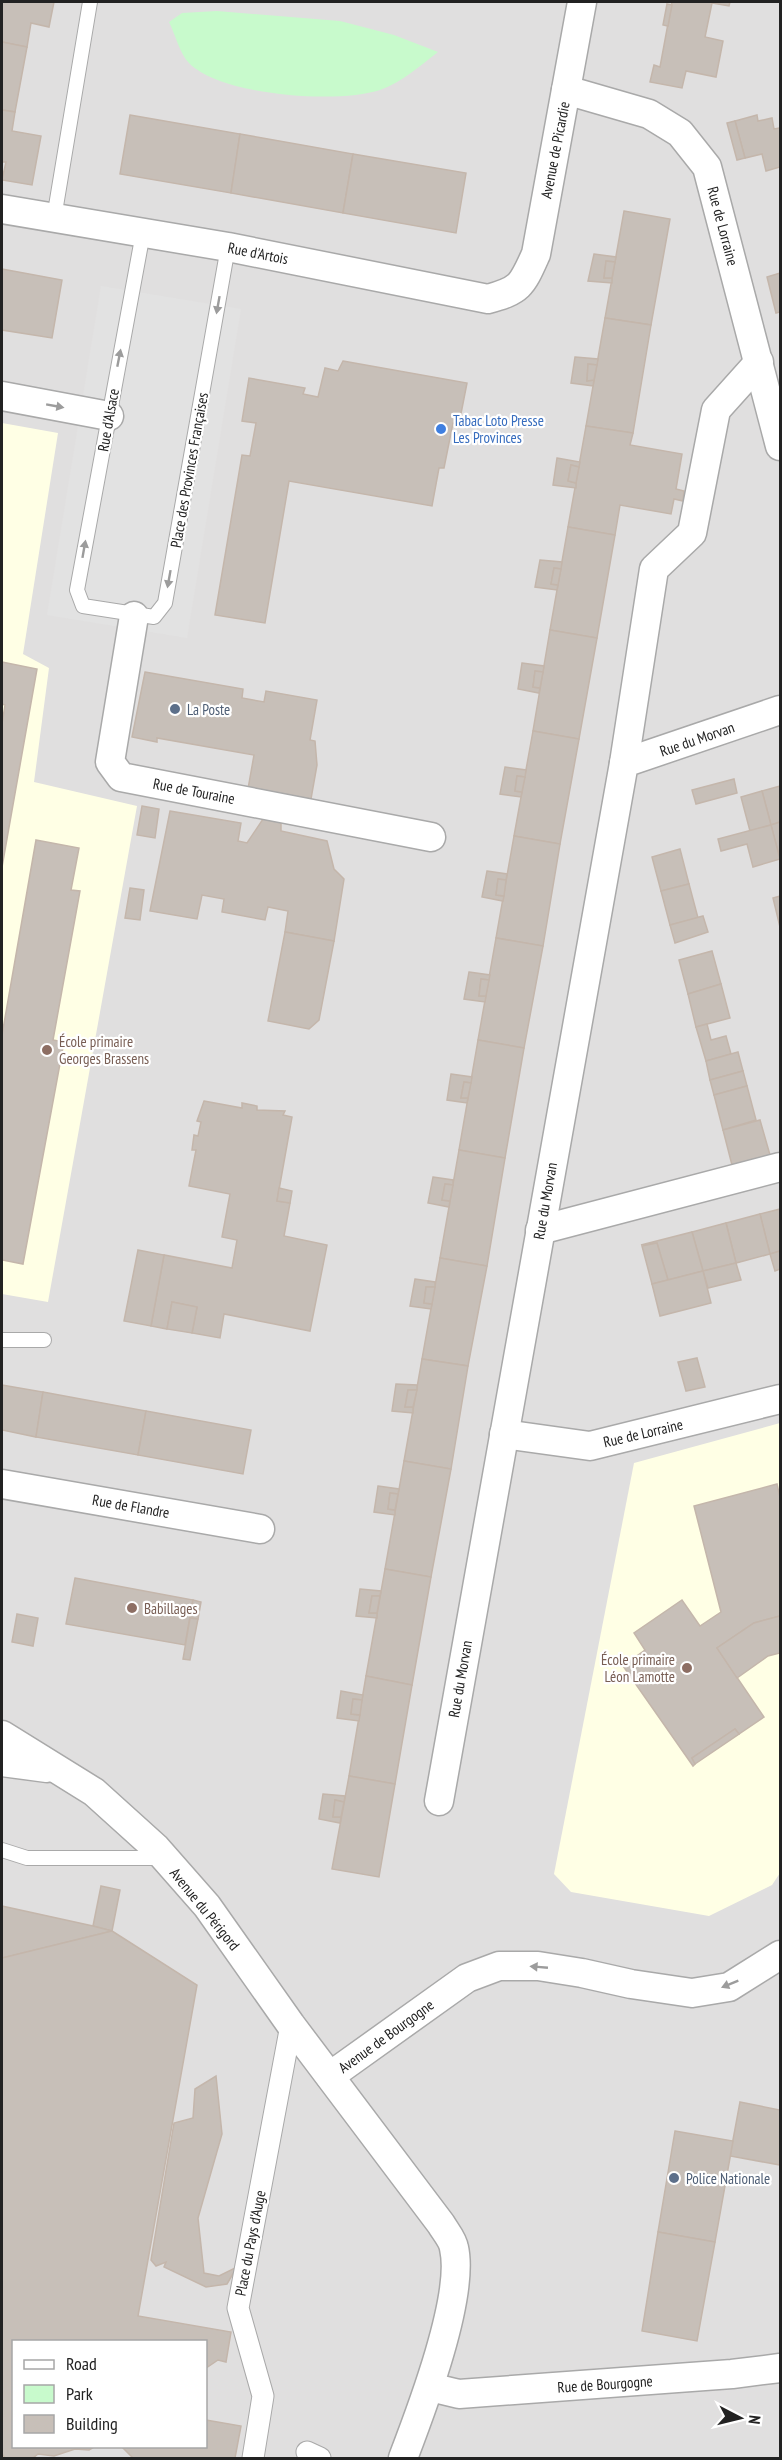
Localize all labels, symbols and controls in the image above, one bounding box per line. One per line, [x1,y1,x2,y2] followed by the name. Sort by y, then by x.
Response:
[536,100,574,200] street label: Avenue de Picardie
[703,184,743,268] street label: Rue de Lorraine
[226,238,290,268] street label: Rue d'Artois
[213,295,222,314] one-way arrow
[115,349,124,368] one-way arrow
[93,387,123,453] street label: Rue d'Alsace
[166,391,212,549] street label: Place des Provinces Françaises
[46,402,65,411] one-way arrow
[453,411,544,447] place label: Tabac Loto Presse Les Provinces
[434,422,448,436] marker: Tabac Loto Presse Les Provinces
[80,539,89,558] one-way arrow
[165,570,174,589] one-way arrow
[187,700,230,719] place label: La Poste
[168,702,182,716] marker: La Poste
[657,717,737,761] street label: Rue du Morvan
[152,774,236,808] street label: Rue de Touraine
[59,1032,149,1068] place label: École primaire Georges Brassens
[40,1043,54,1057] marker: École primaire Georges Brassens
[529,1161,561,1241] street label: Rue du Morvan
[601,1415,685,1451] street label: Rue de Lorraine
[91,1490,171,1522] street label: Rue de Flandre
[144,1599,198,1618] place label: Babillages
[125,1601,139,1615] marker: Babillages
[444,1639,476,1719] street label: Rue du Morvan
[601,1650,675,1686] place label: École primaire Léon Lamotte
[680,1661,694,1675] marker: École primaire Léon Lamotte
[166,1864,244,1954] street label: Avenue du Périgord
[529,1962,548,1972] one-way arrow
[721,1980,739,1989] one-way arrow
[335,1995,437,2077] street label: Avenue de Bourgogne
[686,2169,770,2188] place label: Police Nationale
[667,2171,681,2185] marker: Police Nationale
[230,2189,270,2297] street label: Place du Pays d'Auge
[12,2340,207,2448] legend
[66,2352,97,2375] text: Road
[557,2371,653,2397] street label: Rue de Bourgogne
[66,2382,93,2405] text: Park
[710,2388,770,2448] north arrow
[66,2412,118,2435] text: Building
[744,2414,765,2425] text: N

